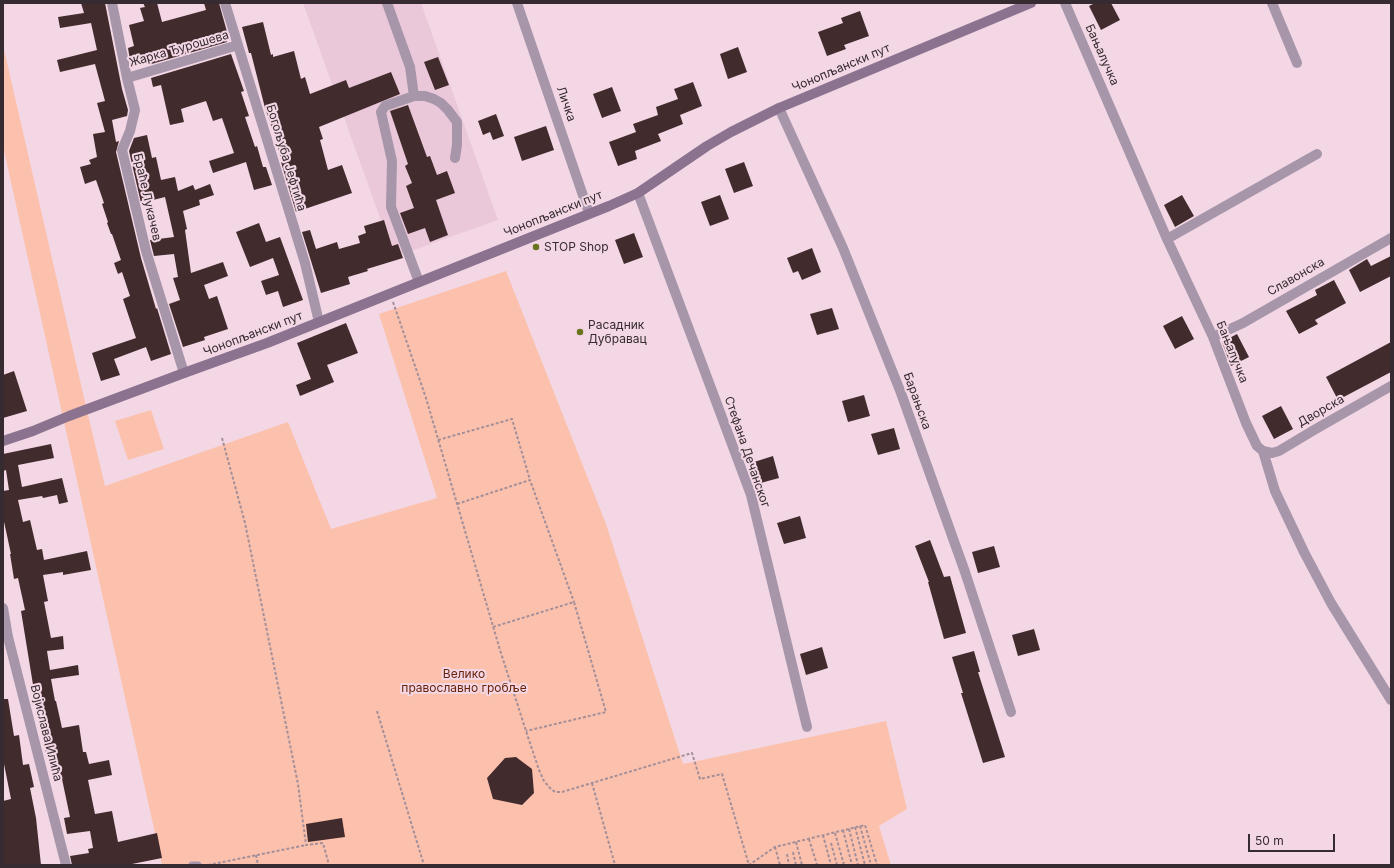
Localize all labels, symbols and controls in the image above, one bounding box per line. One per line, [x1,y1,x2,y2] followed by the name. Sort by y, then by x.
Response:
[1082,22,1122,88] street label: Бањалучка
[127,28,231,70] street label: Жарка Ђурошева
[790,41,892,95] street label: Чонопљански пут
[553,85,579,123] street label: Личка
[263,103,309,213] street label: Богољуба Јефтића
[130,152,164,242] street label: Браће Лукачев
[502,188,604,240] street label: Чонопљански пут
[544,240,609,254] place label: STOP Shop
[531,242,541,252] marker: STOP Shop
[1265,255,1327,299] street label: Славонска
[201,308,305,360] street label: Чонопљански пут
[588,318,647,346] place label: Расадник Дубравац
[1213,319,1251,385] street label: Бањалучка
[575,327,585,337] marker: Расадник Дубравац
[900,371,934,431] street label: Барањска
[1295,392,1347,430] street label: Дворска
[721,394,773,510] street label: Стефана Дечанског
[401,667,527,695] park label: Велико православно гробље
[27,683,65,783] street label: Војислава Илића
[1250,826,1337,852] scale bar
[1255,833,1284,848] text: 50 m

